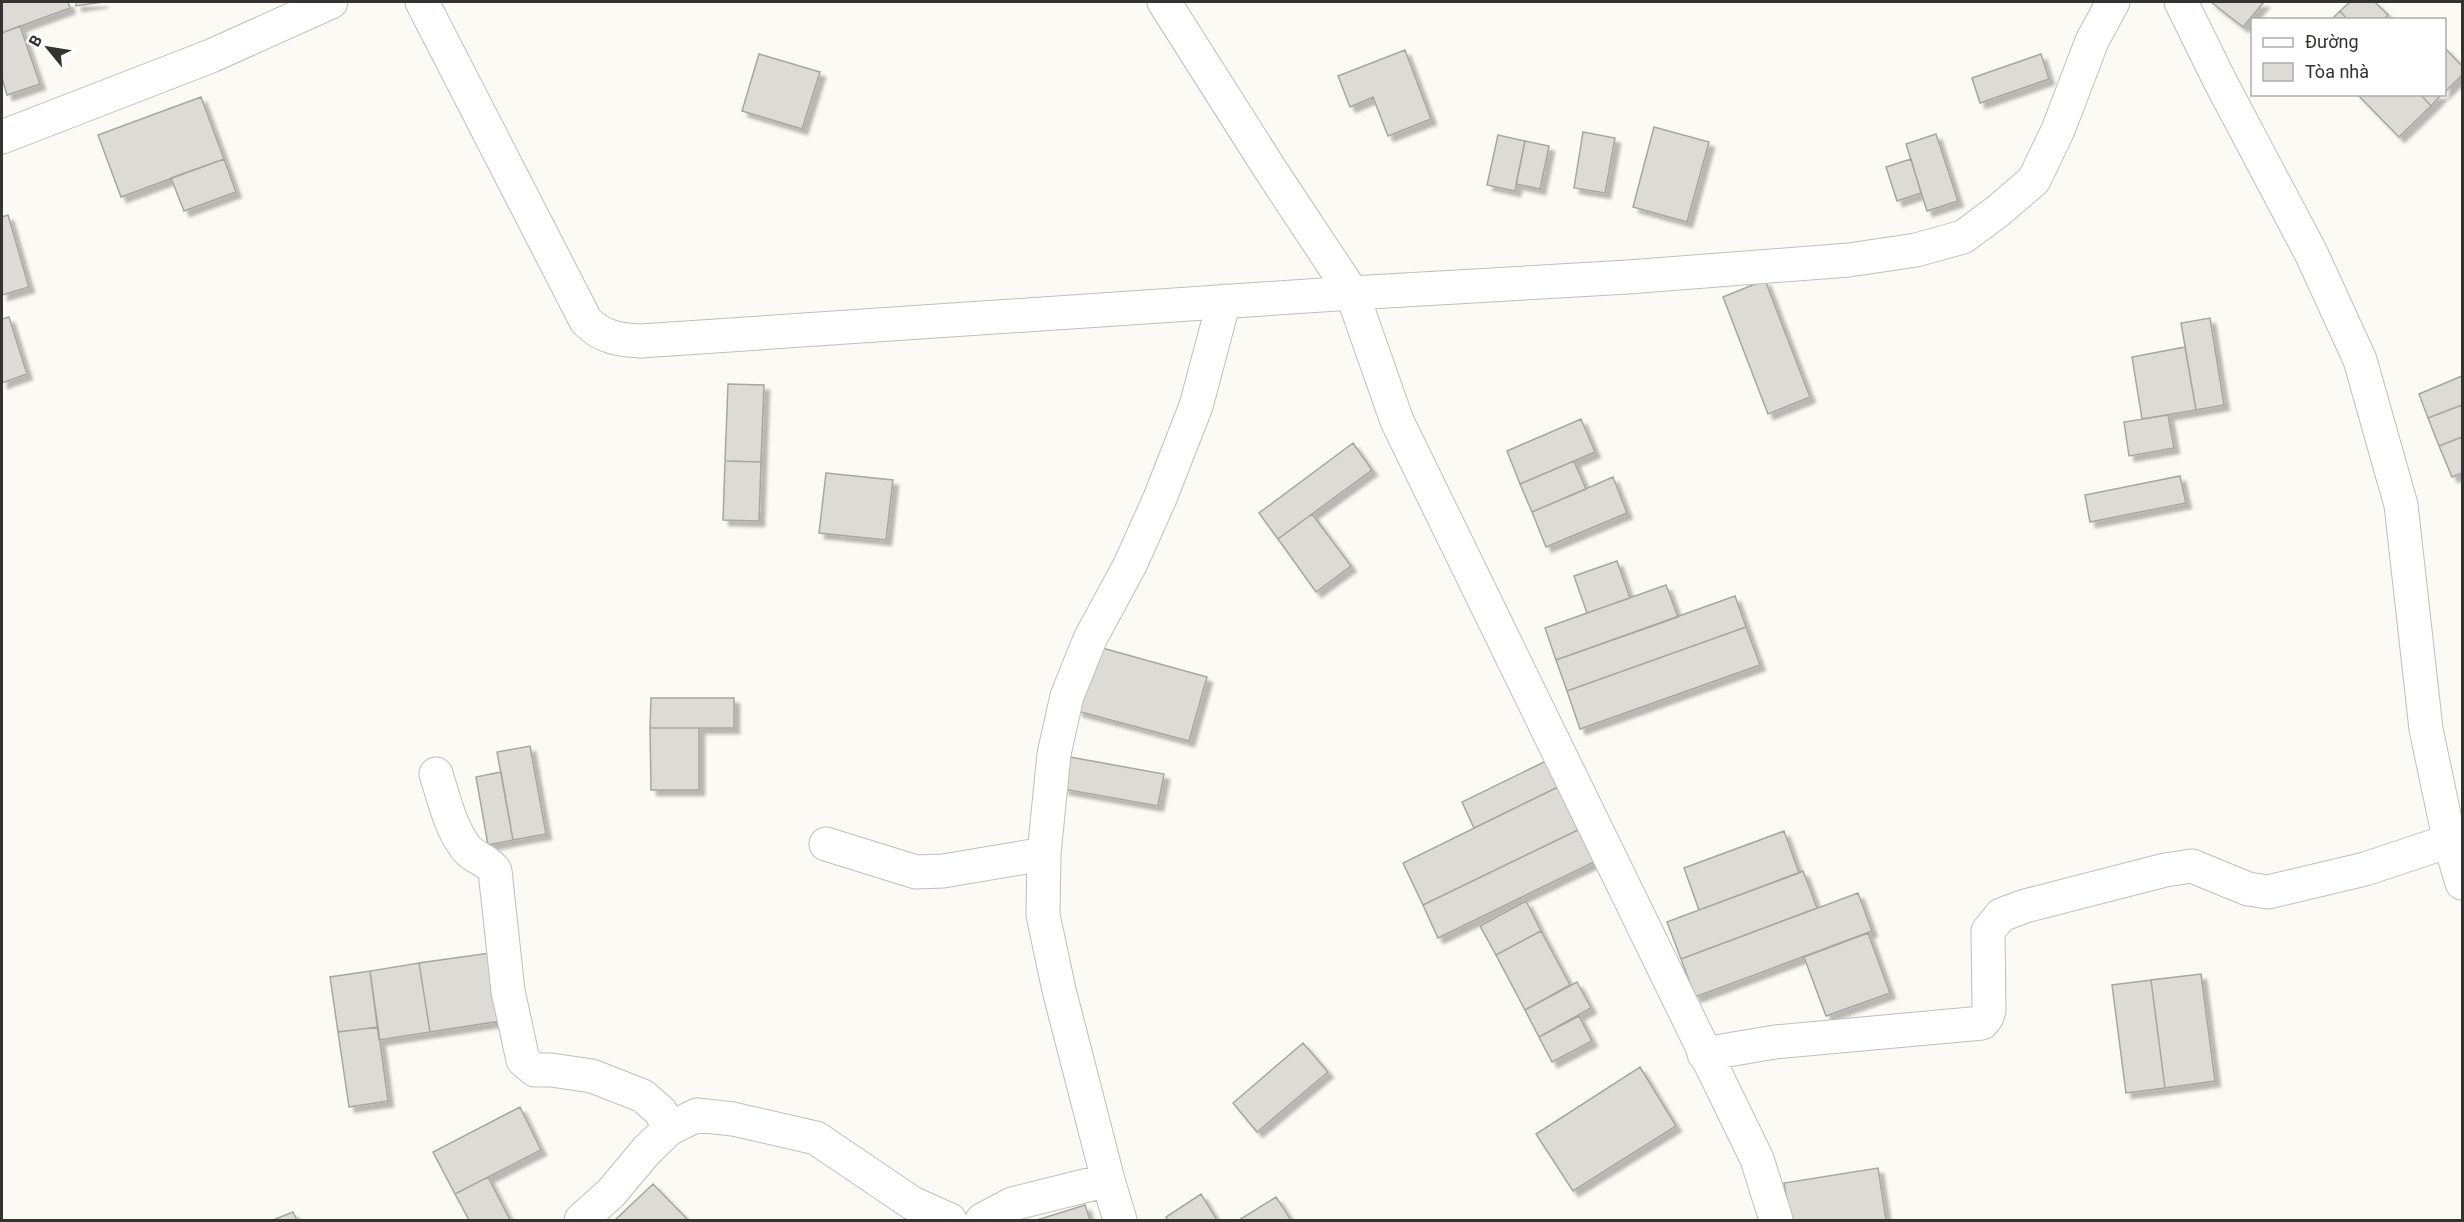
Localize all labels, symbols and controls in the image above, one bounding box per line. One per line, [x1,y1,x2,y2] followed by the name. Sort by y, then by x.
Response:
[18,18,78,78] north arrow
[2251,18,2446,96] legend
[2305,31,2359,52] text: Đường
[25,32,46,50] text: B
[2305,61,2369,82] text: Tòa nhà

